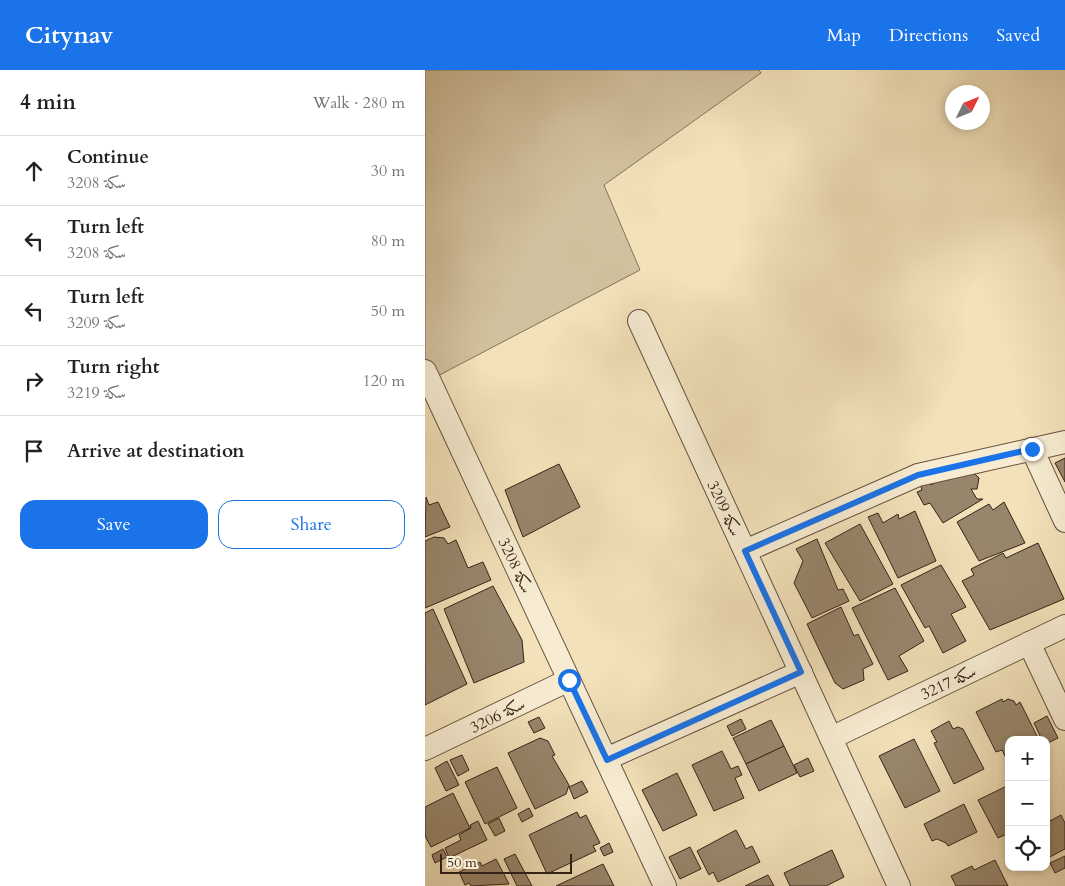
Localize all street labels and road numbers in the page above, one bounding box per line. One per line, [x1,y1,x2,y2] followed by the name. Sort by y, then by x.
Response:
[702,477,747,540] street label: سكة 3209
[493,534,538,597] street label: سكة 3208
[917,660,980,705] street label: سكة 3217
[466,693,529,739] street label: سكة 3206

